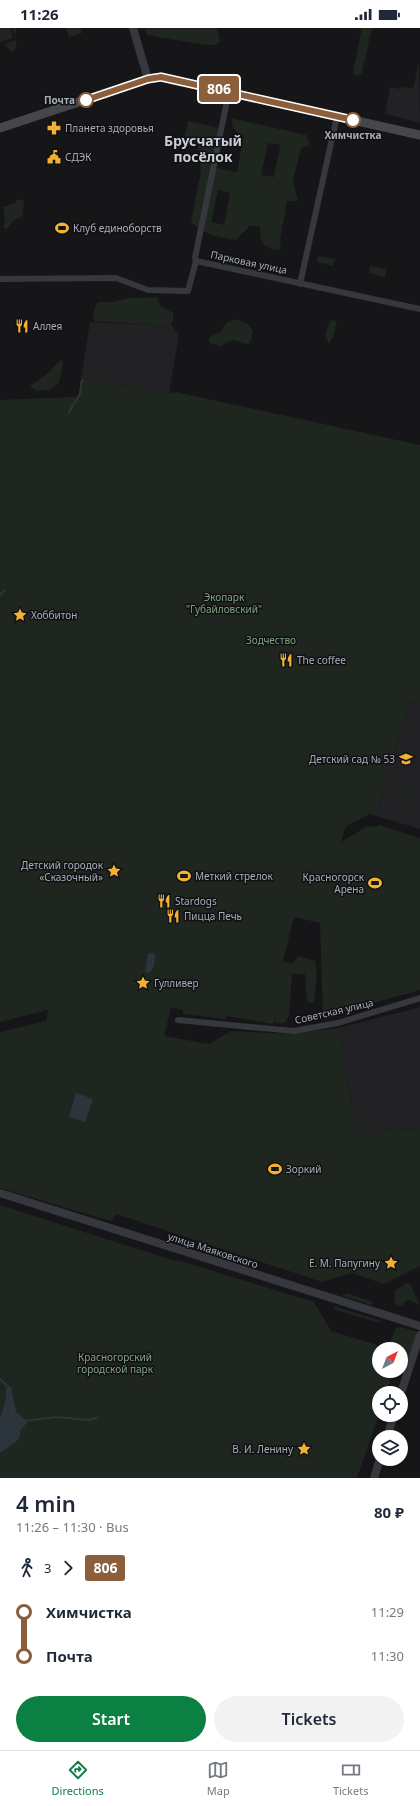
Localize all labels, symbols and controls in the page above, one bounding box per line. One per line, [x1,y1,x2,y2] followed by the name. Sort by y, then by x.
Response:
[20,4,59,24] text: 11:26
[196,76,242,102] line badge: 806
[207,79,231,98] text: 806
[78,92,94,108] marker: Почта
[44,93,75,107] place label: Почта
[345,112,361,128] marker: Химчистка
[46,120,62,136] pharmacy icon: Планета здоровья
[65,121,154,135] place label: Планета здоровья
[324,128,382,142] place label: Химчистка
[164,131,242,166] district label: Брусчатый посёлок
[46,149,62,165] public building icon: СДЭК
[65,150,92,164] place label: СДЭК
[54,220,70,236] sports icon: Клуб единоборств
[73,221,162,235] place label: Клуб единоборств
[209,247,289,277] street label: Парковая улица
[14,318,30,334] restaurant icon: Аллея
[33,319,62,333] place label: Аллея
[186,590,262,616] park label: Экопарк "Губайловский"
[12,607,28,623] place icon: Хоббитон
[31,608,77,622] place label: Хоббитон
[246,633,296,647] park label: Зодчество
[278,652,294,668] restaurant icon: The coffee
[297,653,346,667] place label: The coffee
[398,751,414,767] school or university icon: Детский сад № 53
[309,752,395,766] place label: Детский сад № 53
[21,858,104,884] place label: Детский городок «Сказочный»
[106,863,122,879] place icon: Детский городок «Сказочный»
[176,868,192,884] sports icon: Меткий стрелок
[195,869,273,883] place label: Меткий стрелок
[303,870,365,896] place label: Красногорск Арена
[367,875,383,891] sports icon: Красногорск Арена
[156,893,172,909] restaurant icon: Stardogs
[175,894,217,908] place label: Stardogs
[165,908,181,924] restaurant icon: Пицца Печь
[184,909,242,923] place label: Пицца Печь
[135,975,151,991] place icon: Гулливер
[154,976,199,990] place label: Гулливер
[293,995,375,1027] street label: Советская улица
[267,1161,283,1177] sports icon: Зоркий
[286,1162,322,1176] place label: Зоркий
[166,1229,260,1271] street label: улица Маяковского
[383,1255,399,1271] place icon: Е. М. Папугину
[309,1256,381,1270] place label: Е. М. Папугину
[372,1342,408,1378] north arrow
[372,1342,408,1466] map controls
[77,1350,154,1376] park label: Красногорский городской парк
[372,1386,408,1422] button: locate
[372,1430,408,1466] button: layers
[296,1441,312,1457] place icon: В. И. Ленину
[232,1442,294,1456] place label: В. И. Ленину
[16,1488,76,1518] text: 4 min
[374,1502,404,1522] text: 80 ₽
[16,1518,129,1536] text: 11:26 – 11:30 · Bus
[16,1557,38,1579] icon: walk
[57,1557,79,1579] icon: forward
[93,1558,117,1577] text: 806
[44,1559,51,1577] text: 3
[46,1602,132,1622] text: Химчистка
[371,1603,404,1621] text: 11:29
[46,1646,93,1666] text: Почта
[371,1647,404,1665] text: 11:30
[16,1696,206,1742] button: Start
[214,1696,404,1742] button: Tickets
[52,1759,104,1798] tab: Directions
[207,1759,230,1798] tab: Map
[333,1759,368,1798] tab: Tickets

